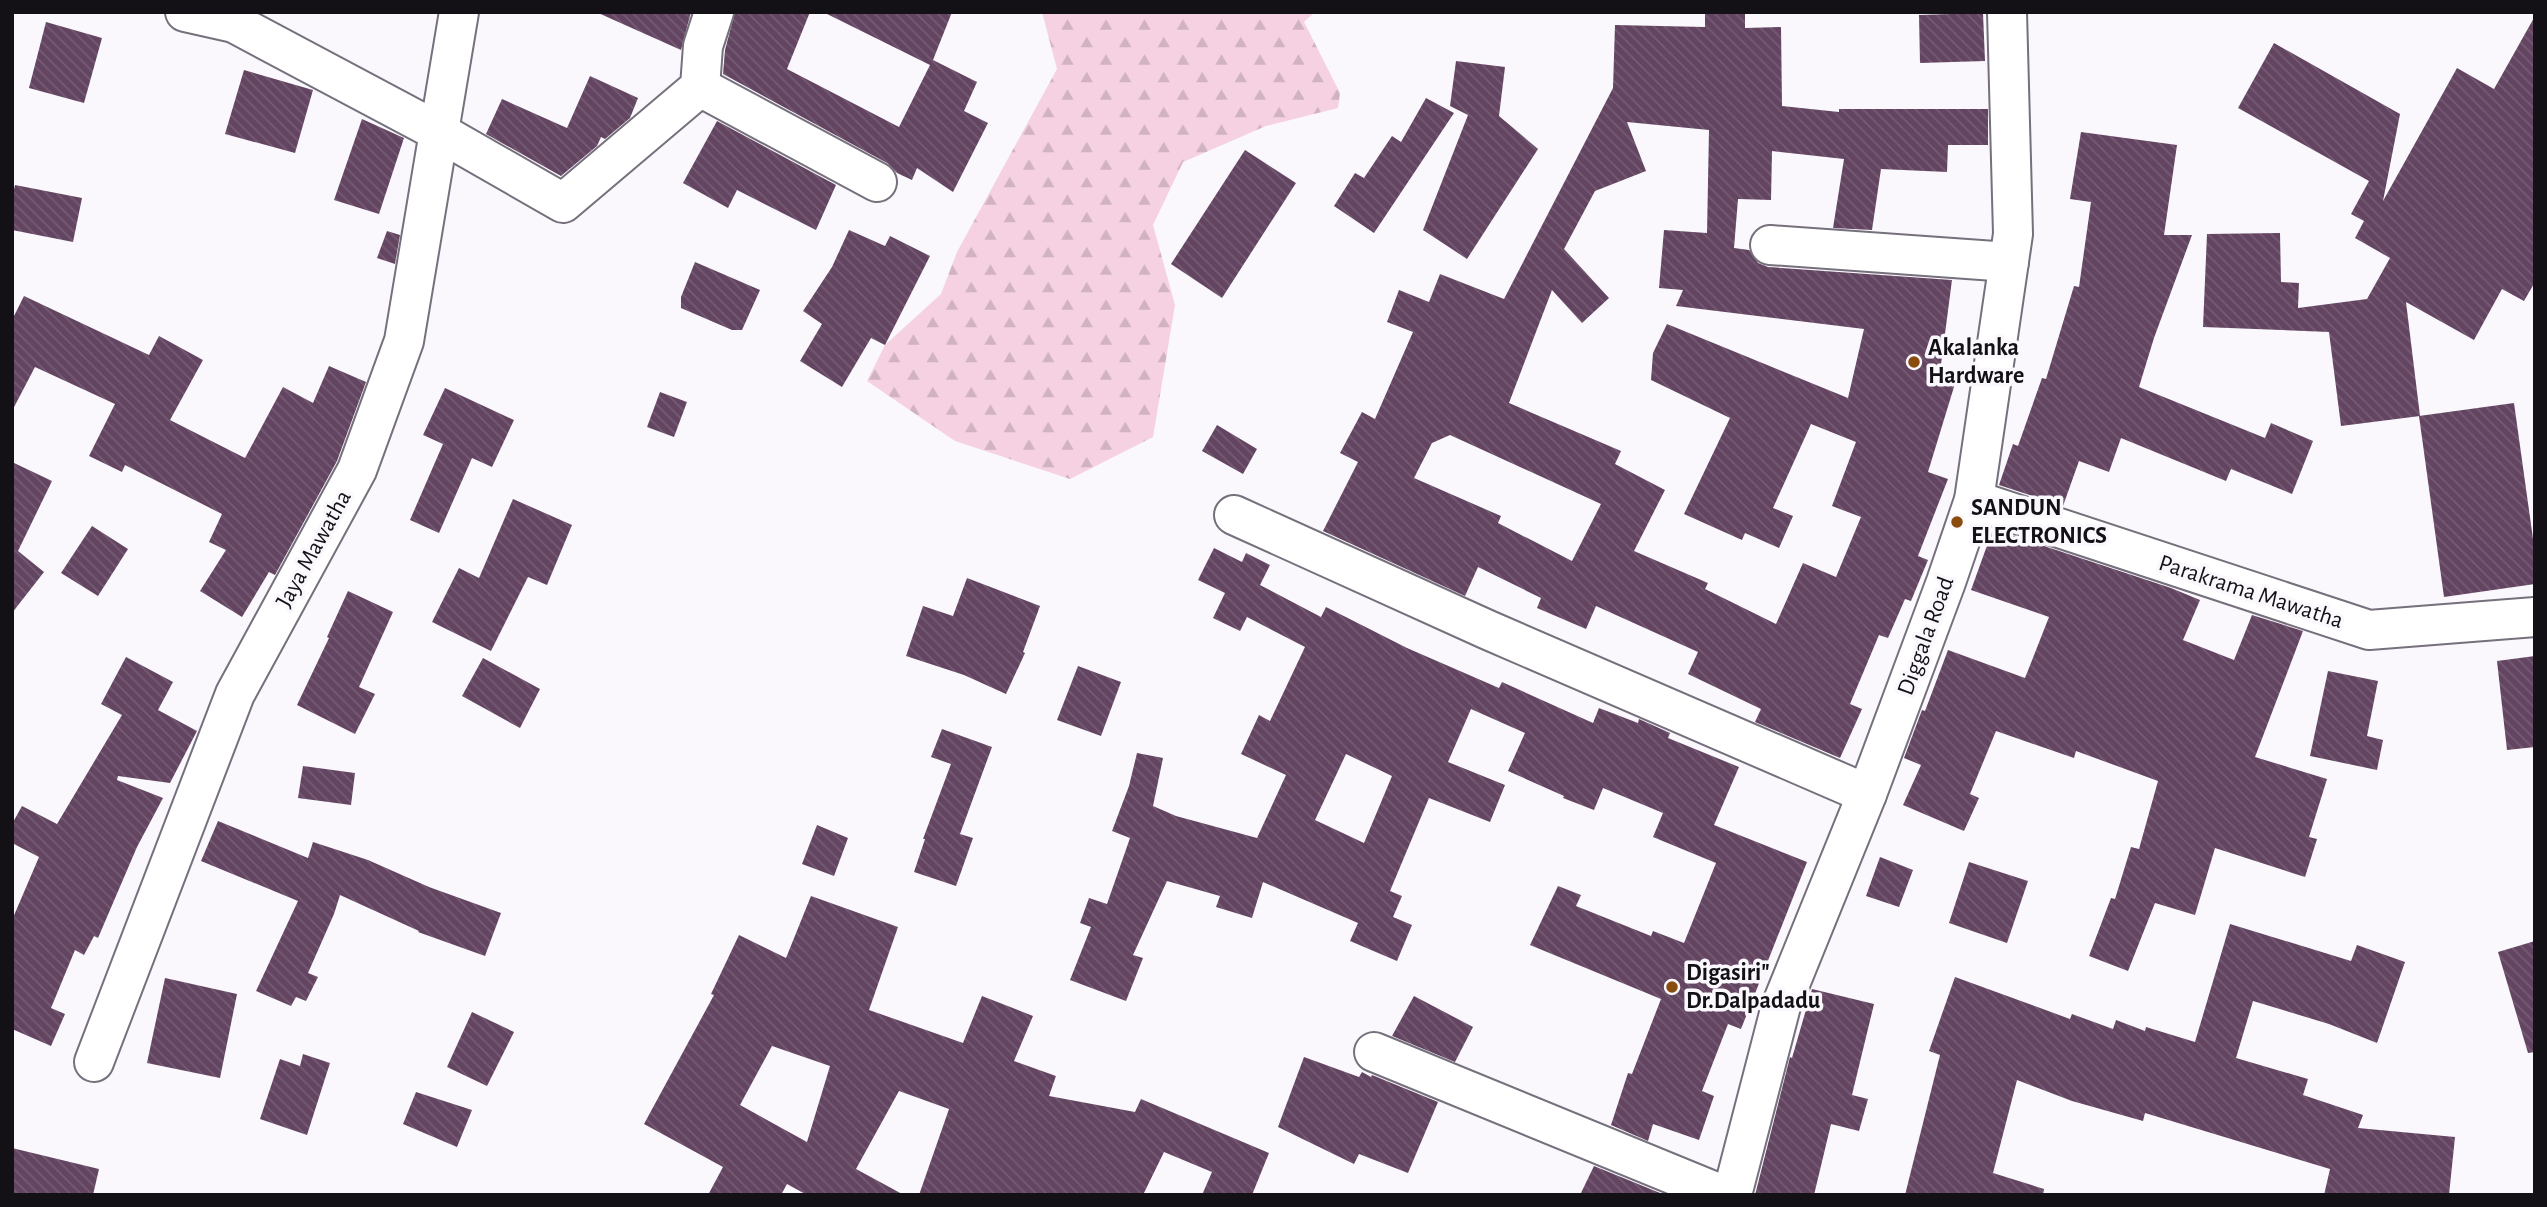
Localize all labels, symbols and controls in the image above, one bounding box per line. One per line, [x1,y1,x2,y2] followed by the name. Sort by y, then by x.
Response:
[1928,336,2024,388] place label: Akalanka Hardware
[1906,354,1922,370] marker: Akalanka Hardware
[272,486,356,612] street label: Jaya Mawatha
[1971,496,2107,548] place label: SANDUN ELECTRONICS
[1949,514,1965,530] marker: SANDUN ELECTRONICS
[2156,551,2346,633] street label: Parakrama Mawatha
[1893,574,1959,698] street label: Diggala Road
[1686,961,1821,1013] place label: Digasiri" Dr.Dalpadadu
[1664,979,1680,995] marker: Digasiri" Dr.Dalpadadu

